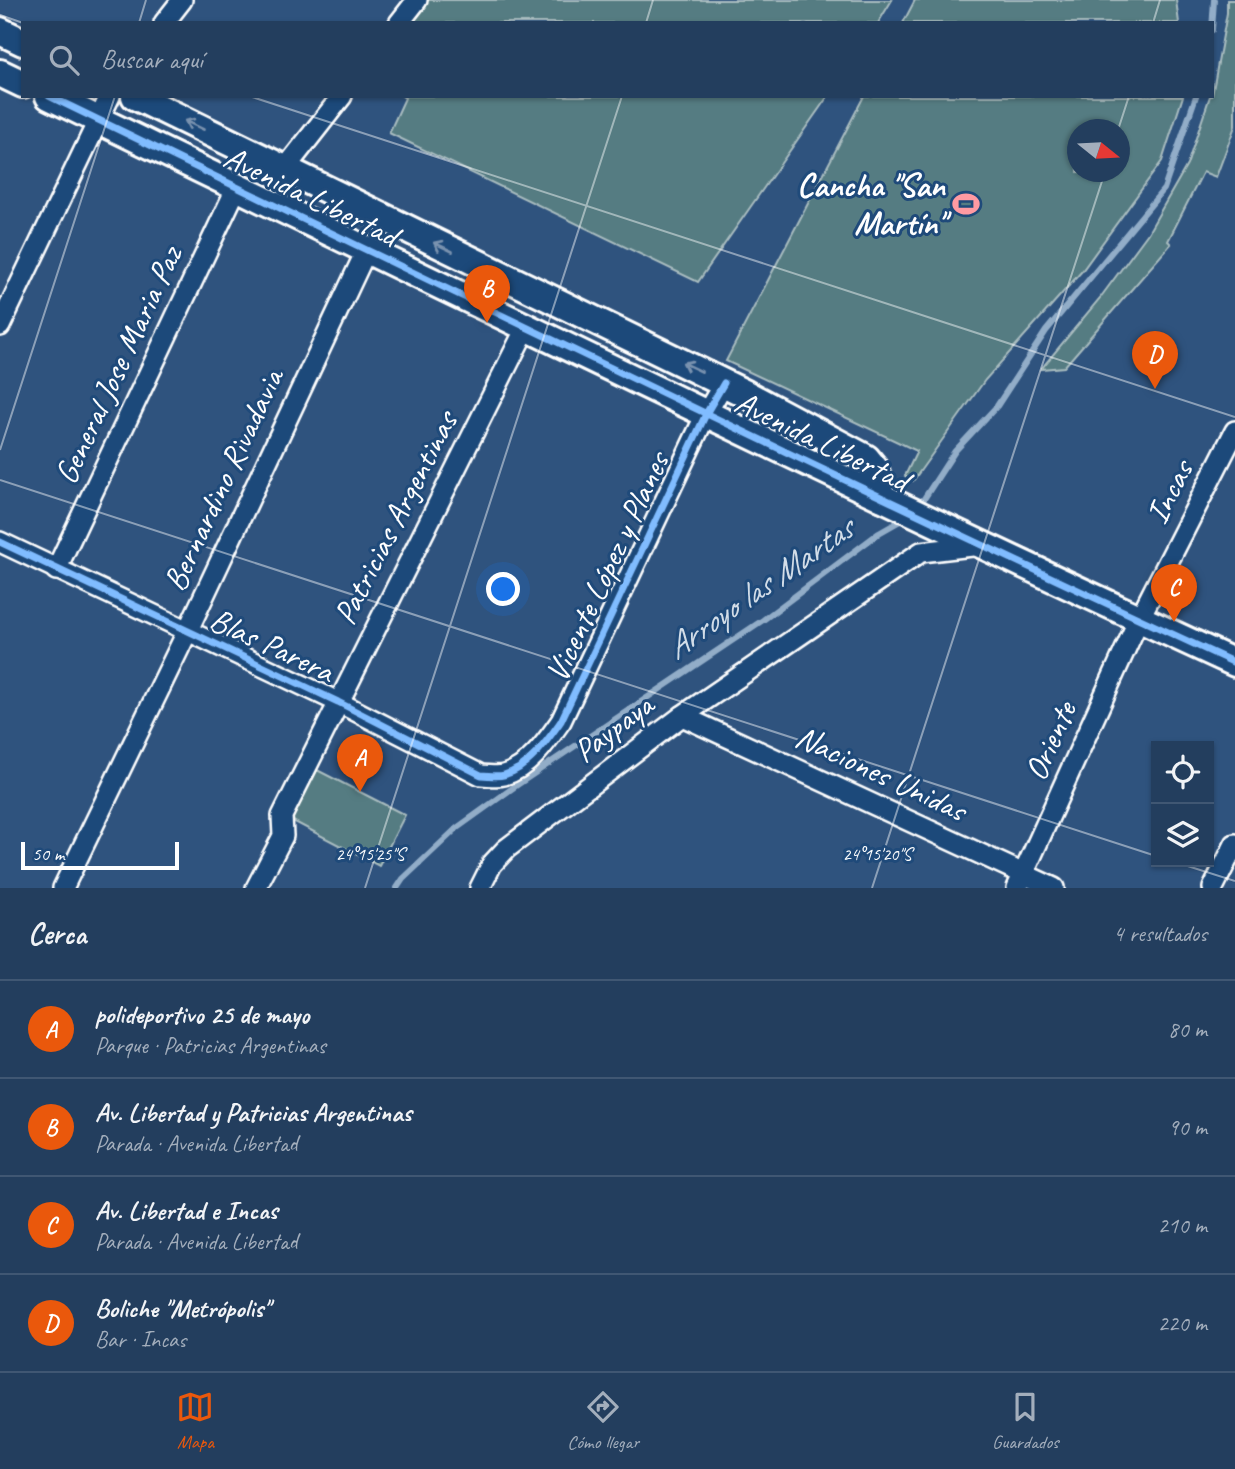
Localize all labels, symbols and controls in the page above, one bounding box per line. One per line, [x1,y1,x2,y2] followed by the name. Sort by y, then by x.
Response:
[21,21,1214,98] search box
[45,41,83,79] icon: search
[101,43,203,76] text: Buscar aquí
[185,118,205,132] one-way arrow
[1067,119,1130,182] north arrow
[217,136,409,258] street label: Avenida Libertad
[797,164,952,244] place label: Cancha "San Martín"
[951,189,981,219] sports icon: Cancha "San Martín"
[45,237,193,491] street label: General Jose Maria Paz
[433,239,454,253] one-way arrow
[464,265,510,323] pin: B
[1132,331,1178,389] pin: D
[153,360,294,598] street label: Bernardino Rivadavia
[682,360,703,374] one-way arrow
[728,381,920,503] street label: Avenida Libertad
[323,402,468,631] street label: Patricias Argentinas
[536,443,680,688] street label: Vicente López y Planes
[1136,451,1204,530] street label: Incas
[656,503,867,669] water label: Arroyo las Martas
[1151,564,1197,622] pin: C
[486,572,520,606] your location
[203,598,343,693] street label: Blas Parera
[565,683,663,772] street label: Paypaya
[1014,693,1087,787] street label: Oriente
[789,715,975,832] street label: Naciones Unidas
[337,734,383,792] pin: A
[1151,741,1214,867] map controls
[1151,741,1214,804] button: locate
[1151,804,1214,867] button: layers
[21,839,178,871] scale bar
[32,842,64,866] text: 50 m
[336,843,408,865] text: 24°15'25"S
[843,843,915,865] text: 24°15'20"S
[28,915,86,953] text: Cerca
[1113,919,1207,948] text: 4 resultados
[95,998,309,1031] text: polideportivo 25 de mayo
[45,1015,57,1044] text: A
[1168,1015,1207,1044] text: 80 m
[95,1031,325,1060] text: Parque · Patricias Argentinas
[95,1096,412,1129] text: Av. Libertad y Patricias Argentinas
[45,1113,57,1142] text: B
[1168,1113,1207,1142] text: 90 m
[95,1129,298,1158] text: Parada · Avenida Libertad
[95,1194,278,1227] text: Av. Libertad e Incas
[46,1211,56,1240] text: C
[1158,1211,1207,1240] text: 210 m
[95,1227,298,1256] text: Parada · Avenida Libertad
[95,1292,269,1325] text: Boliche "Metrópolis"
[44,1309,58,1338] text: D
[1158,1309,1207,1338] text: 220 m
[95,1325,186,1354] text: Bar · Incas
[176,1388,214,1454] tab: Mapa
[567,1388,639,1454] tab: Cómo llegar
[992,1388,1059,1454] tab: Guardados

